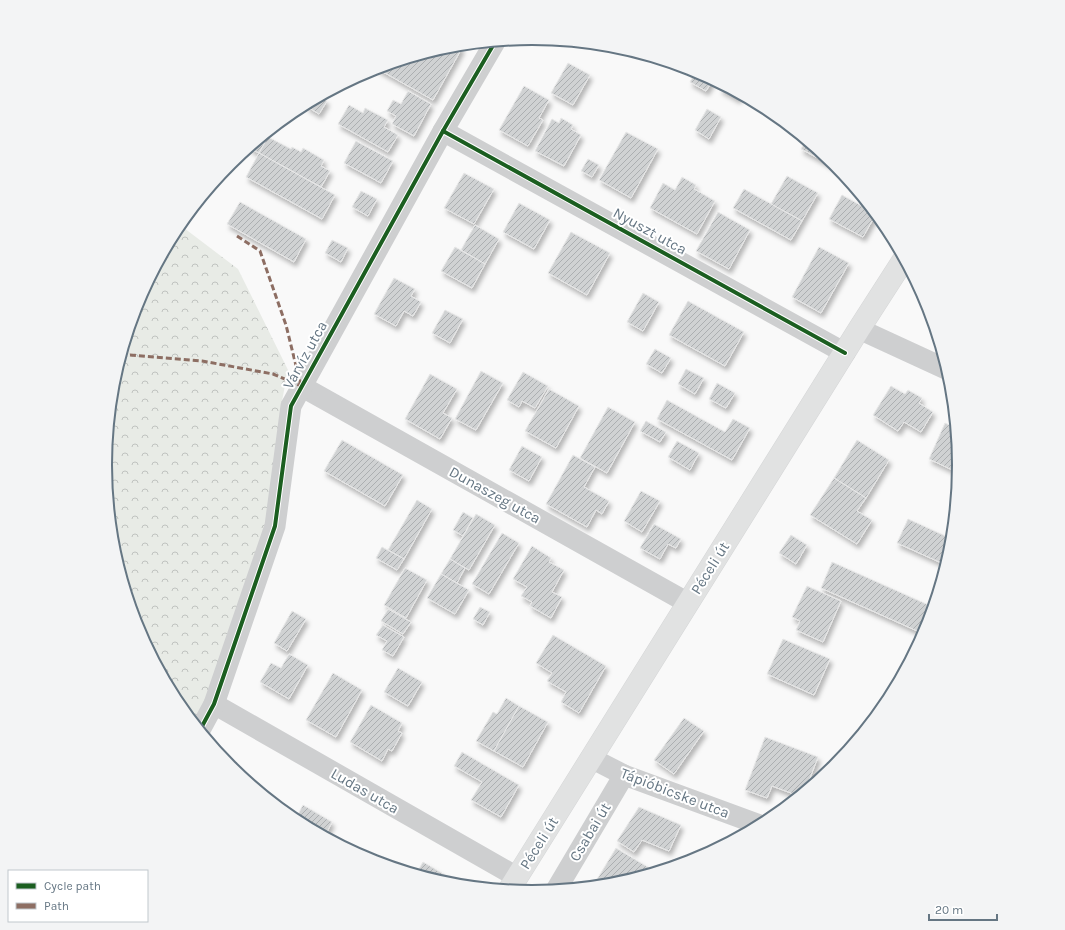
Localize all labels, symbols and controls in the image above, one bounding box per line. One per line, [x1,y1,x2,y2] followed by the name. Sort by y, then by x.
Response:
[610,203,690,259] street label: Nyuszt utca
[279,318,331,392] street label: Várvíz utca
[446,462,544,528] street label: Dunaszeg utca
[687,538,733,598] street label: Péceli út
[328,764,402,818] street label: Ludas utca
[618,764,732,822] street label: Tápióbicske utca
[565,799,615,865] street label: Csabai út
[516,813,562,873] street label: Péceli út
[8,870,148,922] legend
[44,879,101,893] text: Cycle path
[929,896,997,922] scale bar
[44,899,69,913] text: Path
[935,903,963,917] text: 20 m

